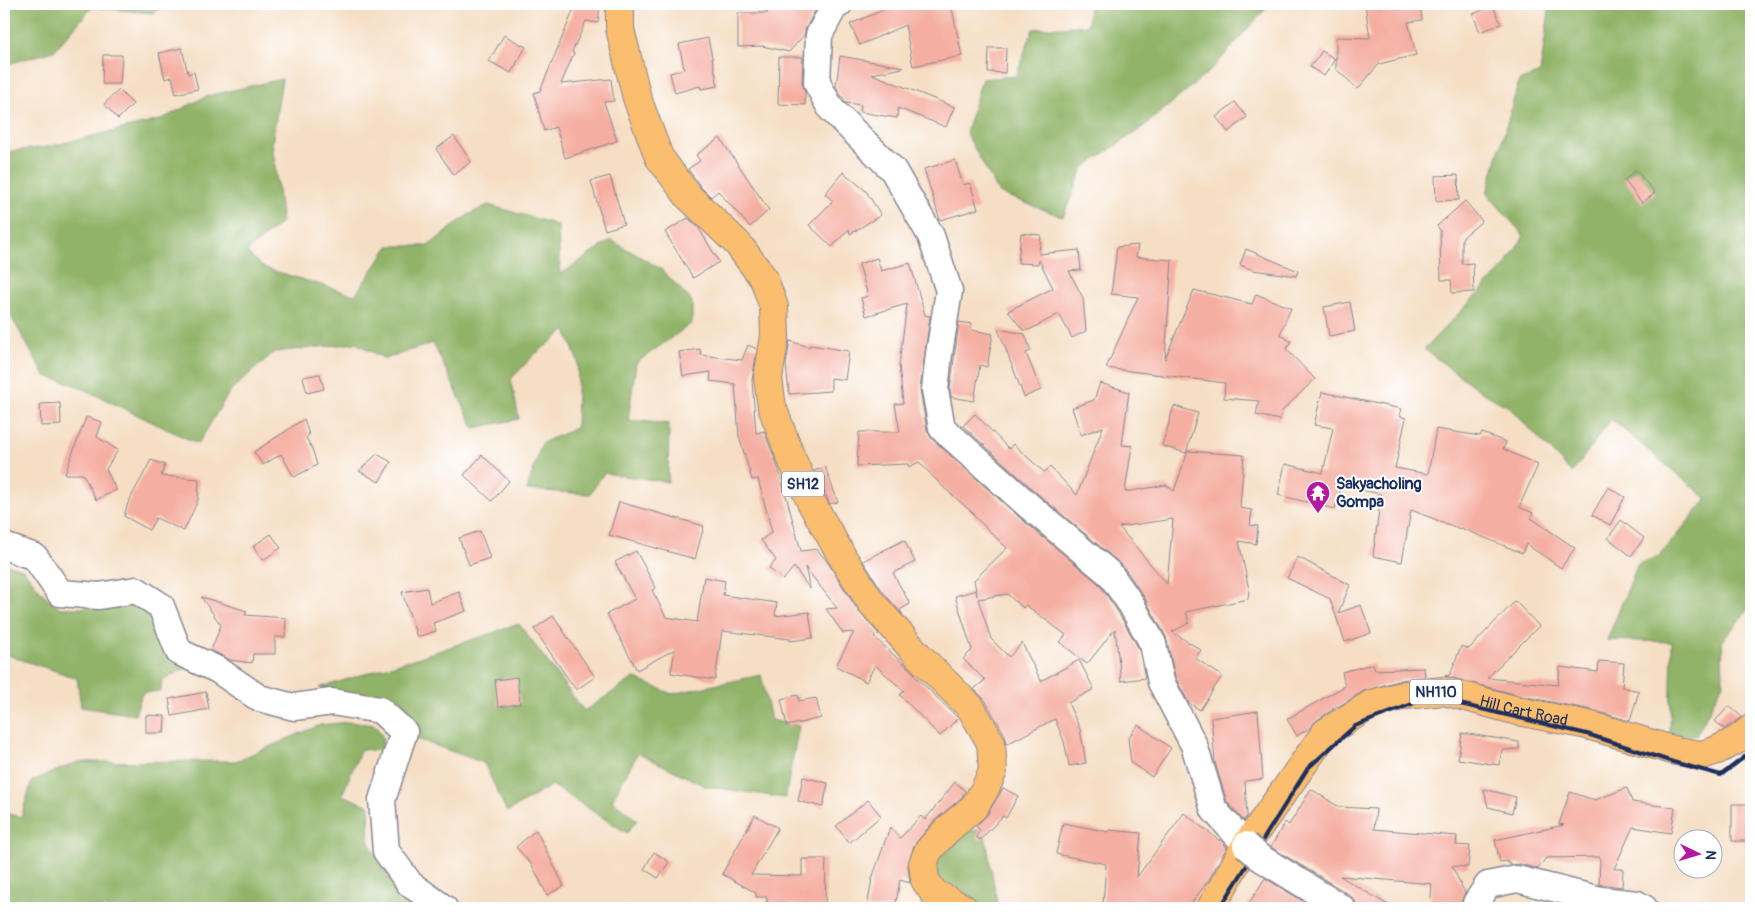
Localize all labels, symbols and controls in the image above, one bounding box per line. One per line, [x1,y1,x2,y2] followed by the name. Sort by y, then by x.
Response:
[782,472,824,496] road number: SH12
[1336,474,1422,512] place label: Sakyacholing Gompa
[1305,480,1331,514] temple icon: Sakyacholing Gompa
[1410,680,1462,704] road number: NH110
[1477,691,1570,731] street label: Hill Cart Road
[1672,830,1722,880] north arrow
[1702,850,1719,861] text: N

